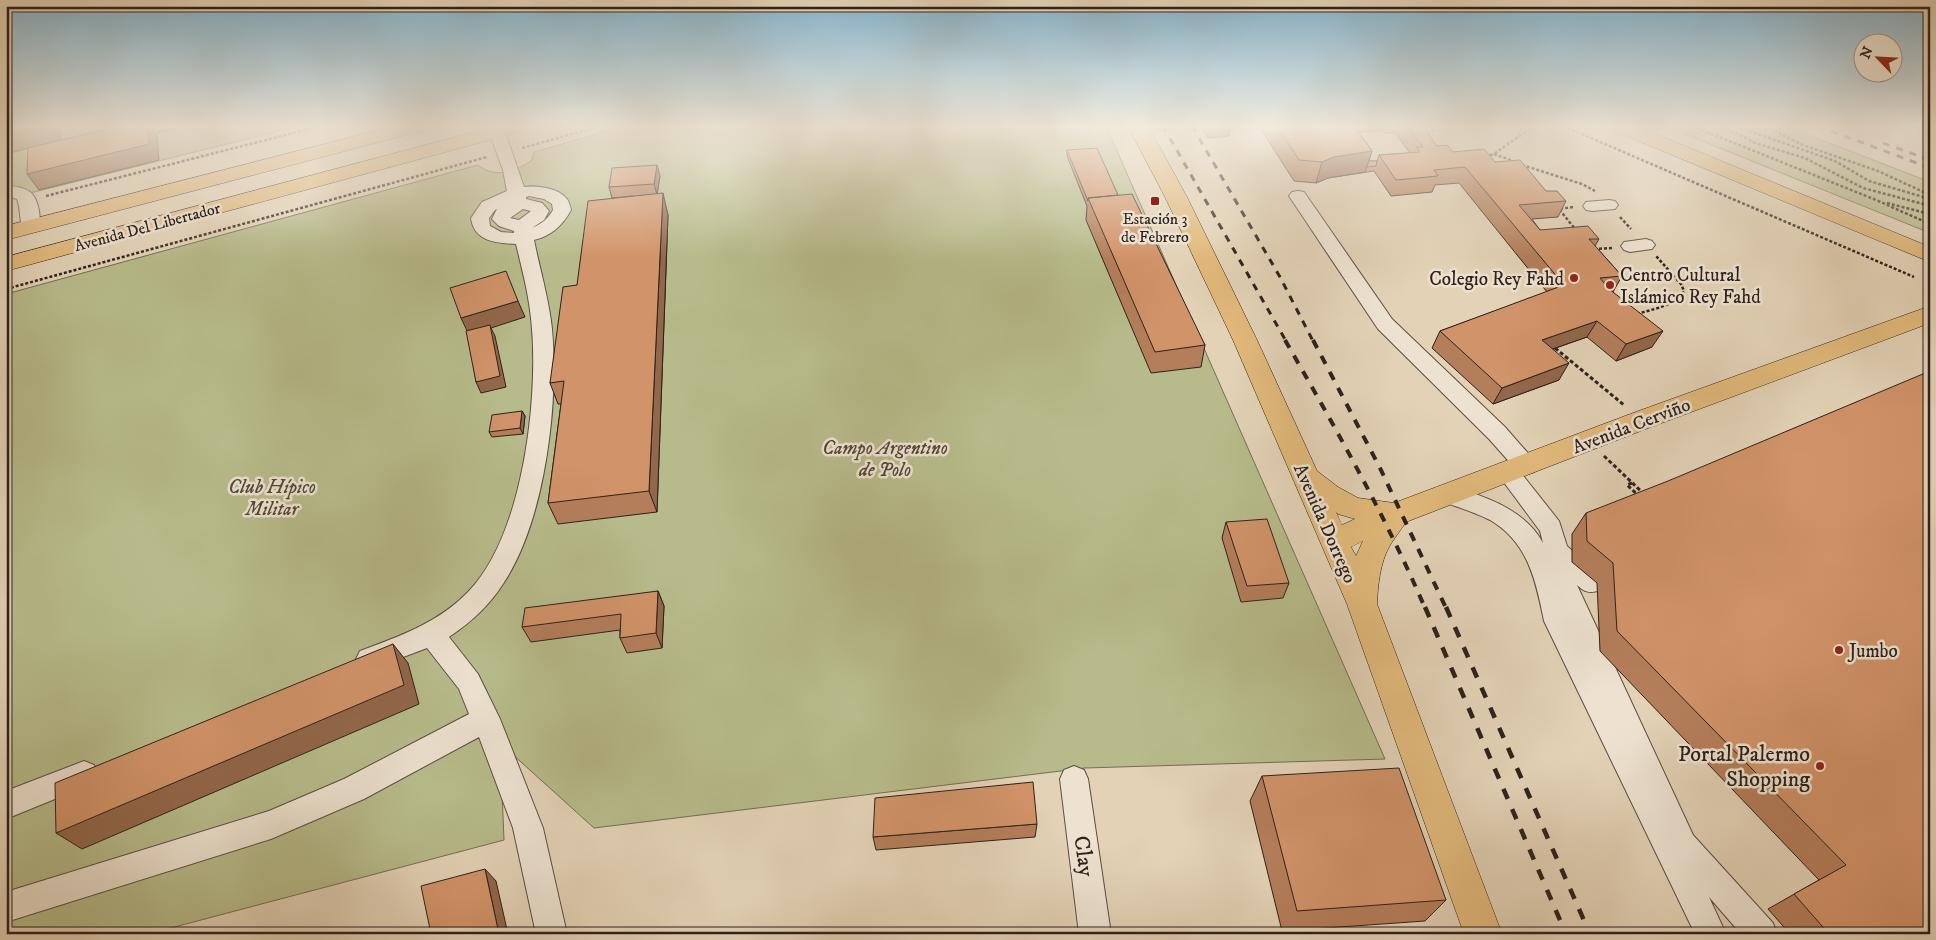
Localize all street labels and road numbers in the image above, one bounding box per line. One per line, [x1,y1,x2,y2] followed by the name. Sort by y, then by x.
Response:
[72,198,222,256] street label: Avenida Del Libertador
[1569,393,1694,459] street label: Avenida Cerviño
[1288,460,1361,587] street label: Avenida Dorrego
[1067,834,1100,879] street label: Clay

